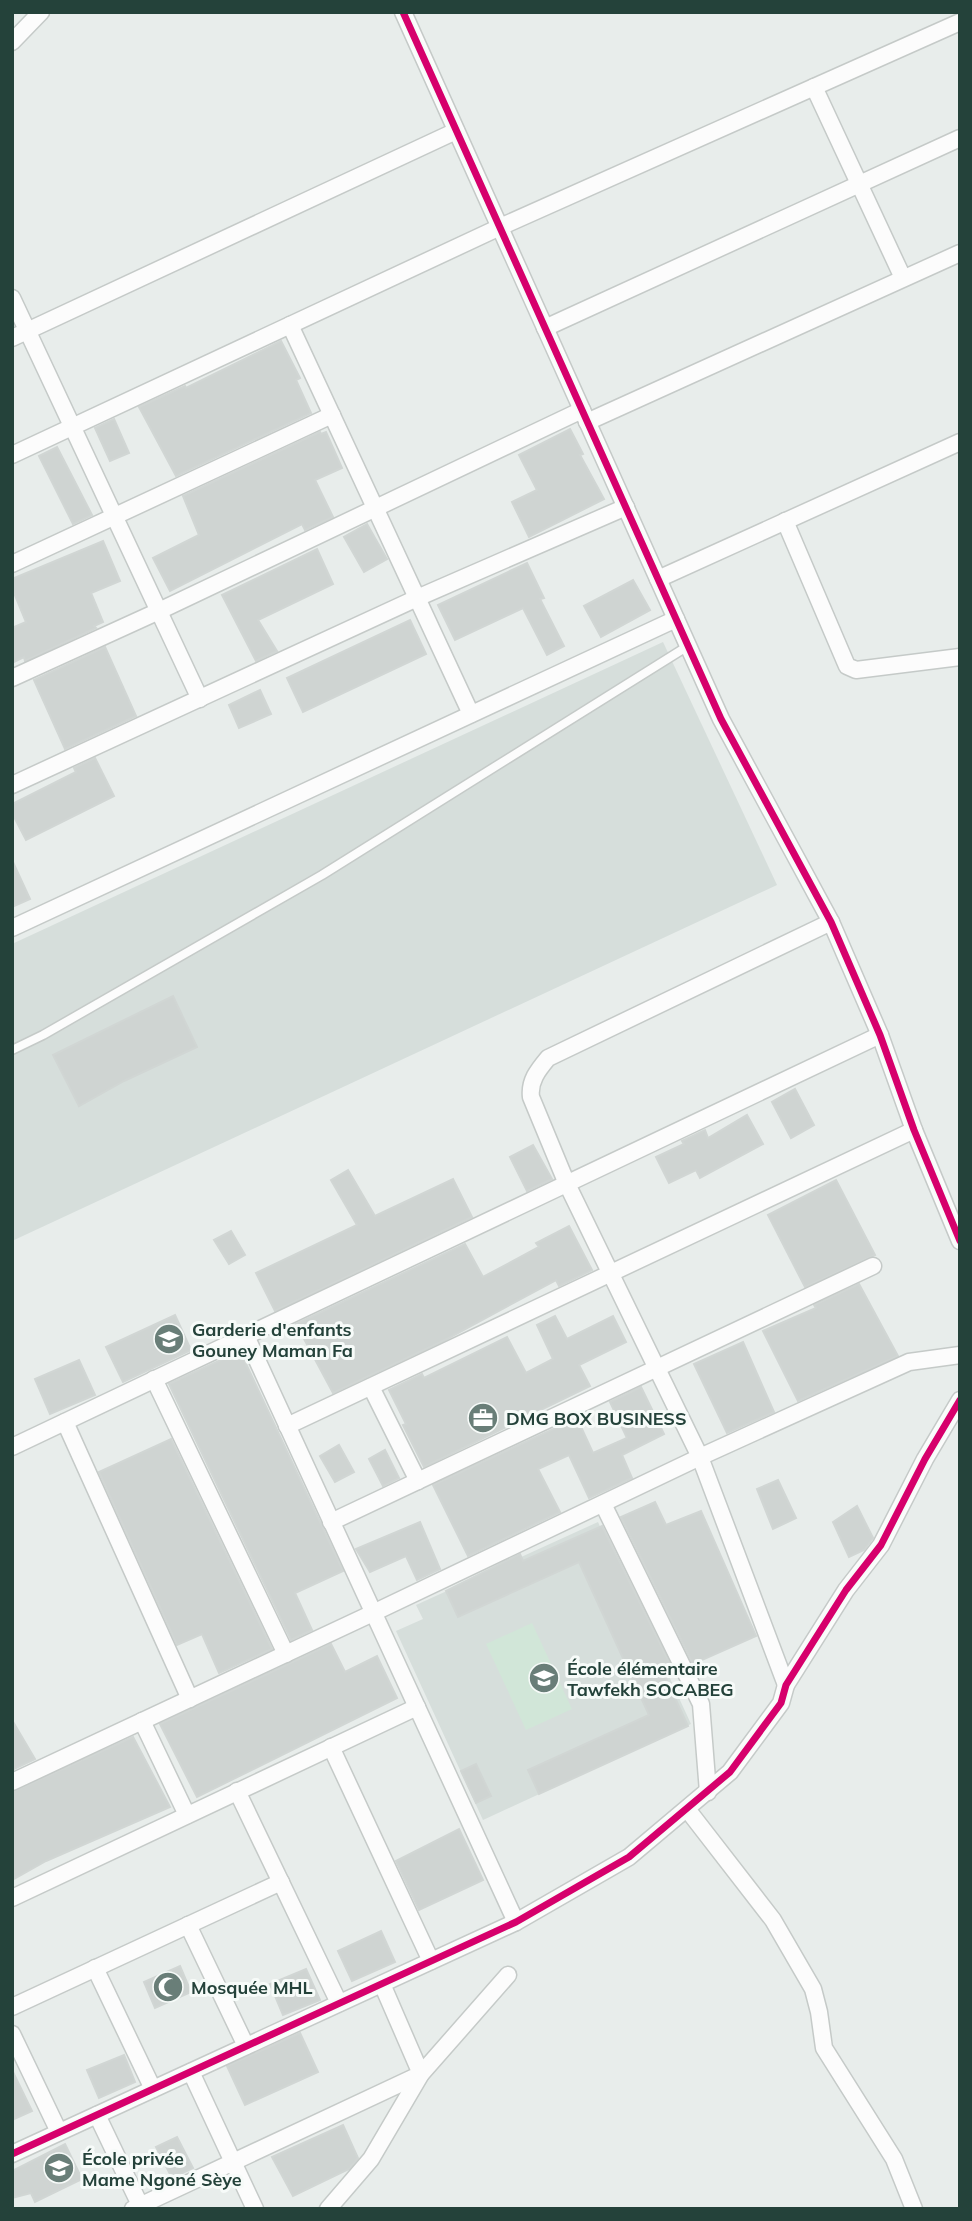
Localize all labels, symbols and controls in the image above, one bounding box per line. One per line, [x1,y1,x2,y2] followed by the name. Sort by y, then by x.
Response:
[192,1318,353,1362] place label: Garderie d'enfants Gouney Maman Fa
[152,1322,186,1356] school or university icon: Garderie d'enfants Gouney Maman Fa
[466,1401,500,1435] office icon: DMG BOX BUSINESS
[506,1407,687,1430] place label: DMG BOX BUSINESS
[567,1657,734,1701] place label: École élémentaire Tawfekh SOCABEG
[527,1661,561,1695] school or university icon: École élémentaire Tawfekh SOCABEG
[151,1970,185,2004] mosque icon: Mosquée MHL
[191,1976,313,1999] place label: Mosquée MHL
[82,2147,242,2191] place label: École privée Mame Ngoné Sèye
[42,2151,76,2185] school or university icon: École privée Mame Ngoné Sèye

